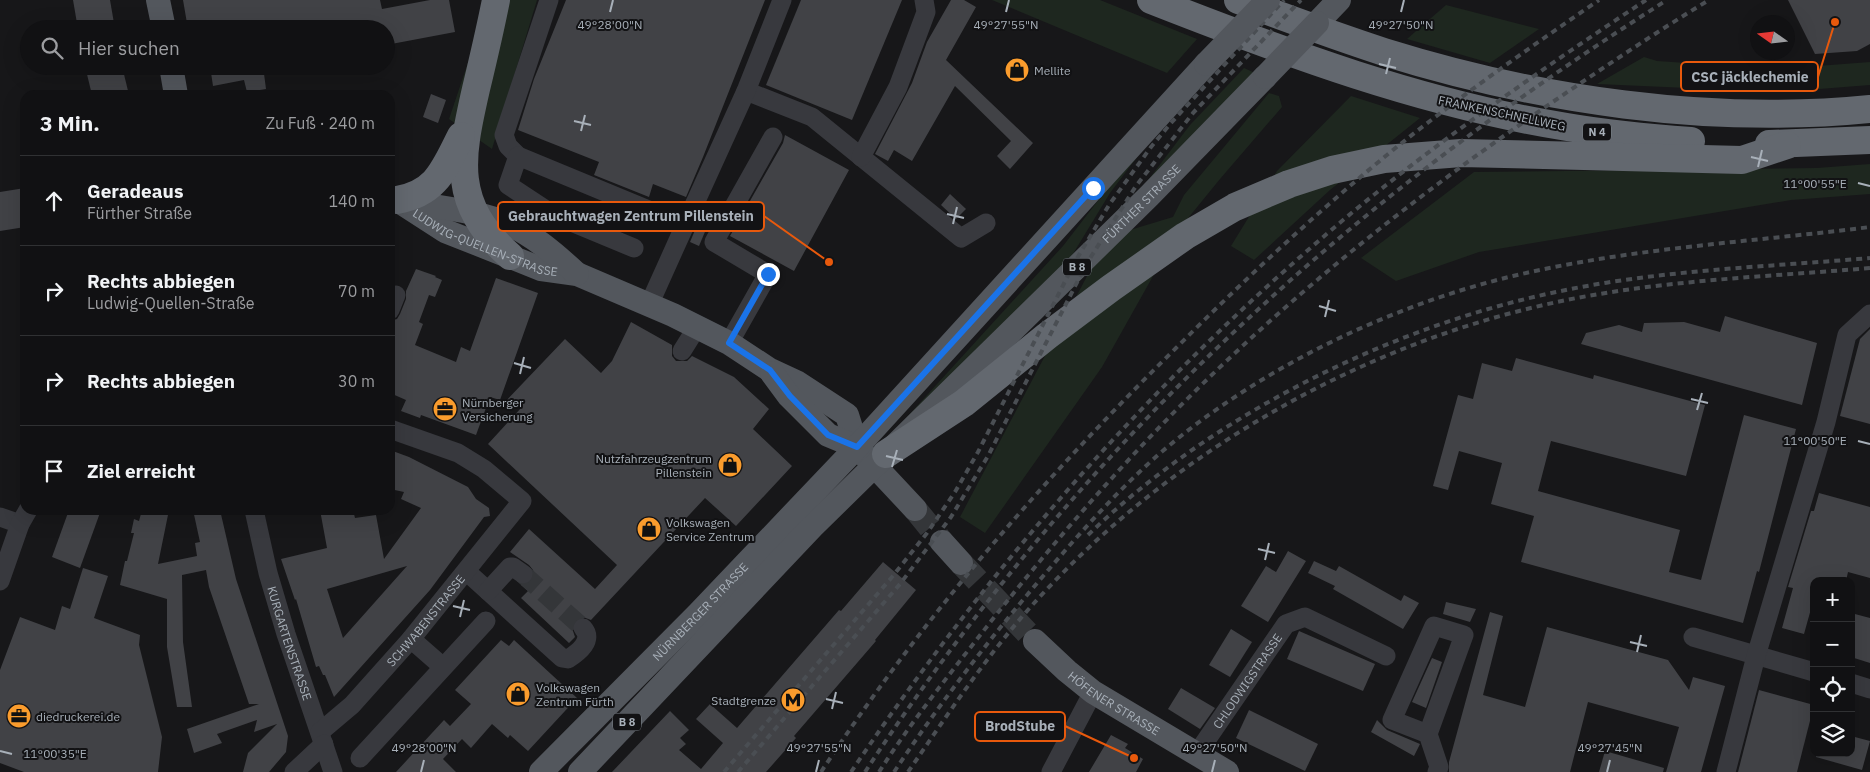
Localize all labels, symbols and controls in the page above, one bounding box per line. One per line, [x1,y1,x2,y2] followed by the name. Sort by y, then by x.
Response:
[1750,15,1795,60] north arrow
[577,17,643,32] text: 49°28'00"N
[973,17,1039,32] text: 49°27'55"N
[1368,17,1434,32] text: 49°27'50"N
[20,20,395,75] search box
[38,34,66,62] icon: search
[78,36,180,60] text: Hier suchen
[1004,57,1030,83] shop icon: Mellite
[1681,62,1818,91] callout: CSC jäcklechemie
[1034,63,1071,78] place label: Mellite
[1691,68,1809,86] text: CSC jäcklechemie
[1437,92,1567,134] street label: FRANKENSCHNELLWEG
[40,109,100,137] text: 3 Min.
[266,113,375,133] text: Zu Fuß · 240 m
[1583,124,1611,140] road number: N 4
[1099,161,1184,246] street label: FÜRTHER STRASSE
[1783,176,1847,191] text: 11°00'55"E
[1082,177,1105,200] route start
[87,179,184,203] text: Geradeaus
[40,187,68,215] icon: ahead
[328,191,375,211] text: 140 m
[498,202,764,231] callout: Gebrauchtwagen Zentrum Pillenstein
[87,203,192,223] text: Fürther Straße
[410,205,559,279] street label: LUDWIG-QUELLEN-STRASSE
[508,207,754,225] text: Gebrauchtwagen Zentrum Pillenstein
[1063,258,1091,276] road number: B 8
[757,263,780,286] route end
[87,269,235,293] text: Rechts abbiegen
[40,277,68,305] icon: right
[338,281,375,301] text: 70 m
[87,293,255,313] text: Ludwig-Quellen-Straße
[40,367,68,395] icon: right
[87,369,235,393] text: Rechts abbiegen
[338,371,375,391] text: 30 m
[462,395,533,424] place label: Nürnberger Versicherung
[432,396,458,422] office icon: Nürnberger Versicherung
[1783,433,1847,448] text: 11°00'50"E
[595,451,712,480] place label: Nutzfahrzeugzentrum Pillenstein
[717,452,743,478] shop icon: Nutzfahrzeugzentrum Pillenstein
[40,457,68,485] icon: arrive
[87,459,195,483] text: Ziel erreicht
[666,515,755,544] place label: Volkswagen Service Zentrum
[636,516,662,542] shop icon: Volkswagen Service Zentrum
[649,559,751,663] street label: NÜRNBERGER STRASSE
[383,571,468,669] street label: SCHWABENSTRASSE
[1810,577,1855,757] map controls
[1810,577,1855,622] button: +
[265,584,315,702] street label: KURGARTENSTRASSE
[1810,622,1855,667] button: −
[1209,630,1285,731] street label: CHLODWIGSTRASSE
[1810,667,1855,712] button: locate
[1065,668,1163,738] street label: HÖFENER STRASSE
[536,680,614,709] place label: Volkswagen Zentrum Fürth
[505,681,531,707] shop icon: Volkswagen Zentrum Fürth
[780,687,806,713] metro station icon: Stadtgrenze
[711,693,776,708] place label: Stadtgrenze
[6,703,32,729] office icon: diedruckerei.de
[36,709,120,724] place label: diedruckerei.de
[975,712,1065,741] callout: BrodStube
[1810,712,1855,757] button: layers
[613,714,641,730] road number: B 8
[985,717,1055,735] text: BrodStube
[391,740,457,755] text: 49°28'00"N
[786,740,852,755] text: 49°27'55"N
[1182,740,1248,755] text: 49°27'50"N
[1577,740,1643,755] text: 49°27'45"N
[23,746,87,761] text: 11°00'35"E

